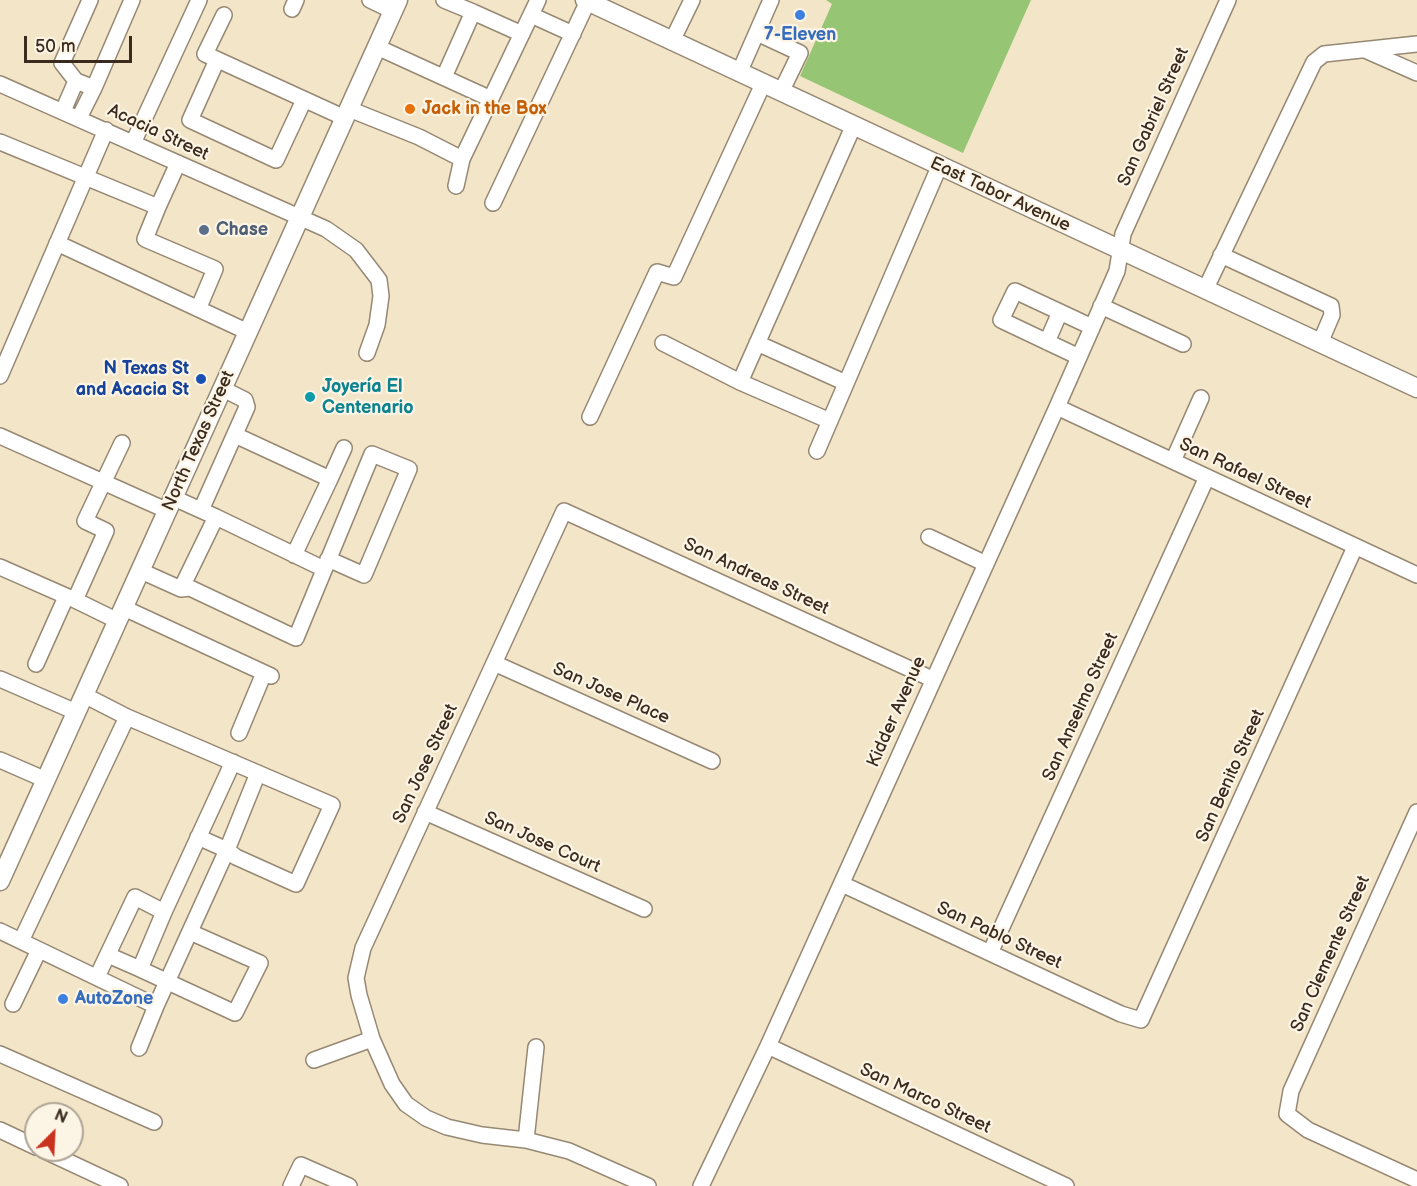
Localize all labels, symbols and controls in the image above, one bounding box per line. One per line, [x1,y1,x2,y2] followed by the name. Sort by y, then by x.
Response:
[793,8,807,22] marker: 7-Eleven
[27,24,135,62] scale bar
[764,24,836,46] place label: 7-Eleven
[35,36,76,57] text: 50 m
[1114,44,1194,190] street label: San Gabriel Street
[422,98,547,120] place label: Jack in the Box
[104,100,212,166] street label: Acacia Street
[403,102,417,116] marker: Jack in the Box
[926,153,1074,237] street label: East Tabor Avenue
[216,219,268,241] place label: Chase
[197,223,211,237] marker: Chase
[76,358,189,400] place label: N Texas St and Acacia St
[158,367,240,515] street label: North Texas Street
[194,372,208,386] marker: N Texas St and Acacia St
[322,376,413,418] place label: Joyería El Centenario
[303,390,317,404] marker: Joyería El Centenario
[1176,434,1314,514] street label: San Rafael Street
[680,534,832,620] street label: San Andreas Street
[1039,629,1123,785] street label: San Anselmo Street
[863,653,931,771] street label: Kidder Avenue
[549,659,673,729] street label: San Jose Place
[389,701,463,827] street label: San Jose Street
[1192,706,1270,846] street label: San Benito Street
[481,808,603,878] street label: San Jose Court
[1287,872,1375,1036] street label: San Clemente Street
[933,898,1065,974] street label: San Pablo Street
[75,988,153,1010] place label: AutoZone
[56,992,70,1006] marker: AutoZone
[856,1059,994,1139] street label: San Marco Street
[24,1102,84,1162] north arrow
[51,1106,70,1128] text: N

